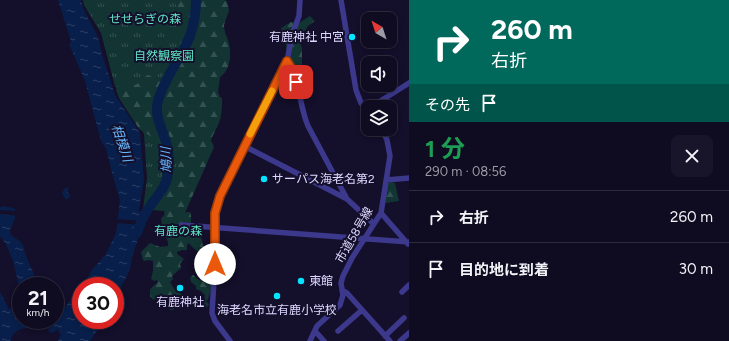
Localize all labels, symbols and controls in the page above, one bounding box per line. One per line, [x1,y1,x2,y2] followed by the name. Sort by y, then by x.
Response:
[109,12,181,26] park label: せせらぎの森
[361,12,397,48] north arrow
[361,12,397,136] map controls
[491,12,573,46] text: 260 m
[425,16,477,68] icon: right
[269,30,344,44] place label: 有鹿神社 中宮
[347,32,357,42] marker: 有鹿神社 中宮
[134,49,194,63] park label: 自然観察園
[491,50,527,72] text: 右折
[361,56,397,92] button: sound
[279,65,313,99] pin
[285,71,307,93] icon: arrive
[478,92,500,114] icon: arrive
[425,96,470,114] text: その先
[361,100,397,136] button: layers
[109,122,136,166] water label: 相模川
[425,134,465,163] text: 1 分
[671,135,713,177] button: close
[158,145,174,173] water label: 鳩川
[425,164,506,179] text: 290 m · 08:56
[272,172,375,186] place label: サーパス海老名第2
[259,174,269,184] marker: サーパス海老名第2
[332,205,376,265] street label: 市道58号線
[425,206,447,228] icon: right
[670,208,713,226] text: 260 m
[459,209,489,227] text: 右折
[154,224,202,238] park label: 有鹿の森
[194,243,236,285] position arrow
[425,258,447,280] icon: arrive
[679,260,713,278] text: 30 m
[459,261,549,279] text: 目的地に到着
[309,274,333,288] place label: 東館
[296,276,306,286] marker: 東館
[72,277,124,329] speed limit sign: 30
[175,283,185,293] marker: 有鹿神社
[28,286,48,310] text: 21
[272,291,282,301] marker: 海老名市立有鹿小学校
[156,295,204,309] place label: 有鹿神社
[217,303,337,317] place label: 海老名市立有鹿小学校
[27,306,49,319] text: km/h

